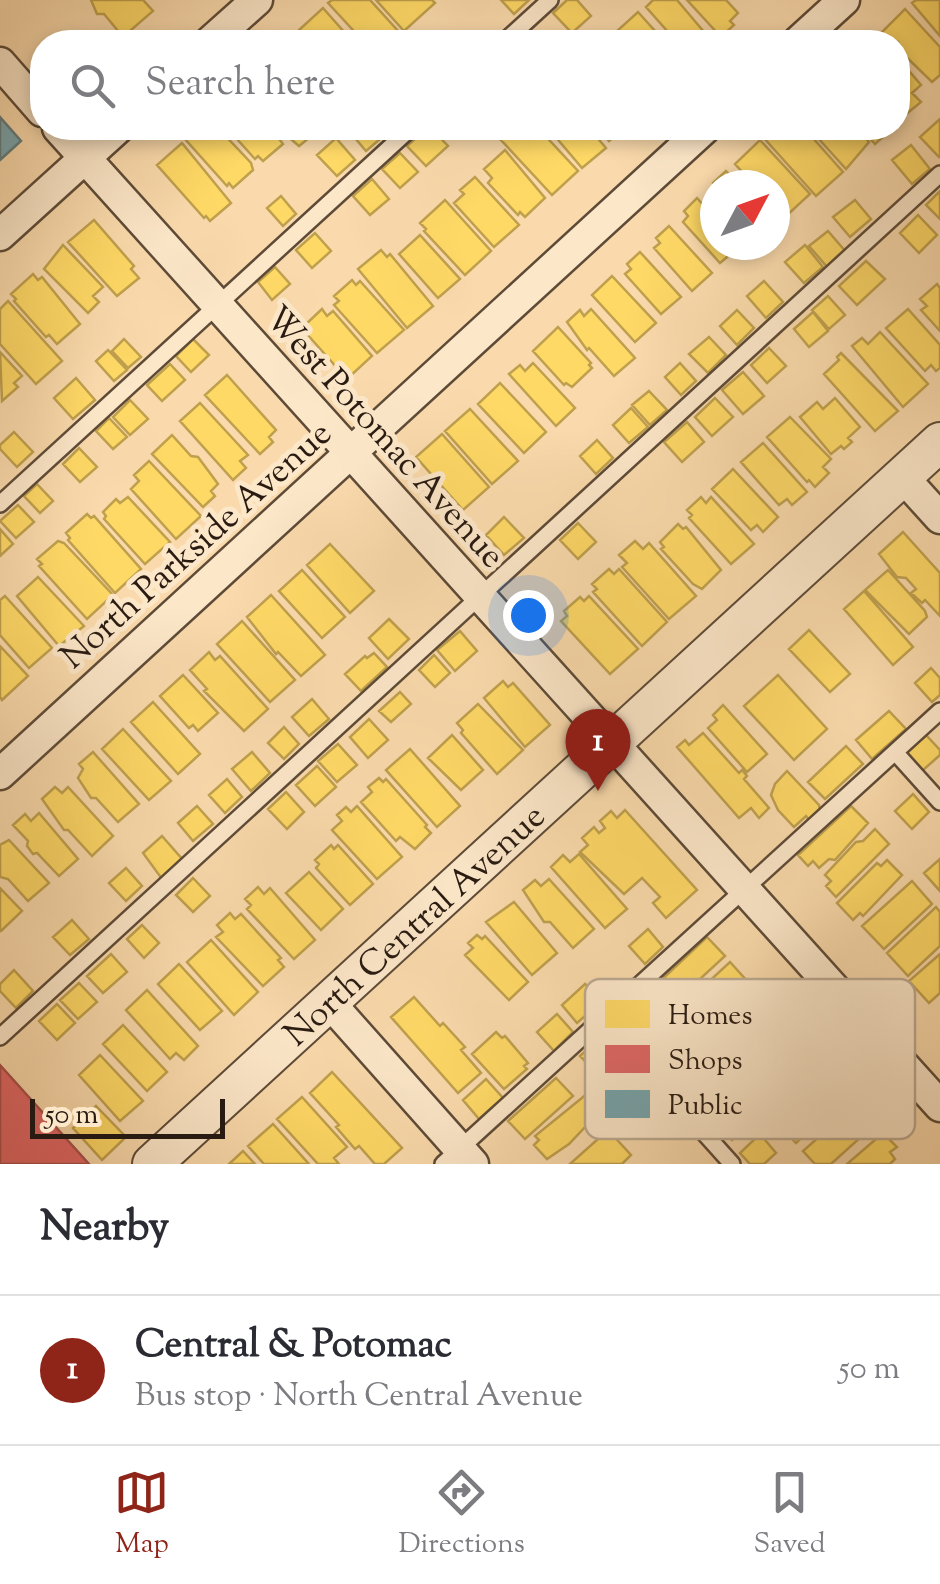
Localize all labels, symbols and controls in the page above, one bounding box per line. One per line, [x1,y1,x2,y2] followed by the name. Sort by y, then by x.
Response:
[30,30,910,140] search box
[65,58,120,113] icon: search
[145,58,336,112] text: Search here
[700,170,790,260] north arrow
[251,296,515,581] street label: West Potomac Avenue
[50,410,345,683] street label: North Parkside Avenue
[503,590,554,641] your location
[566,708,630,791] pin: 1
[274,793,558,1060] street label: North Central Avenue
[585,979,915,1139] legend
[668,997,752,1037] text: Homes
[668,1042,742,1082] text: Shops
[668,1087,743,1127] text: Public
[30,1094,225,1138] scale bar
[45,1096,99,1136] text: 50 m
[40,1199,169,1259] text: Nearby
[135,1320,452,1374] text: Central & Potomac
[67,1347,78,1393] text: 1
[839,1347,900,1393] text: 50 m
[135,1374,583,1420] text: Bus stop · North Central Avenue
[114,1465,169,1565] tab: Map
[398,1465,525,1565] tab: Directions
[754,1465,826,1565] tab: Saved

